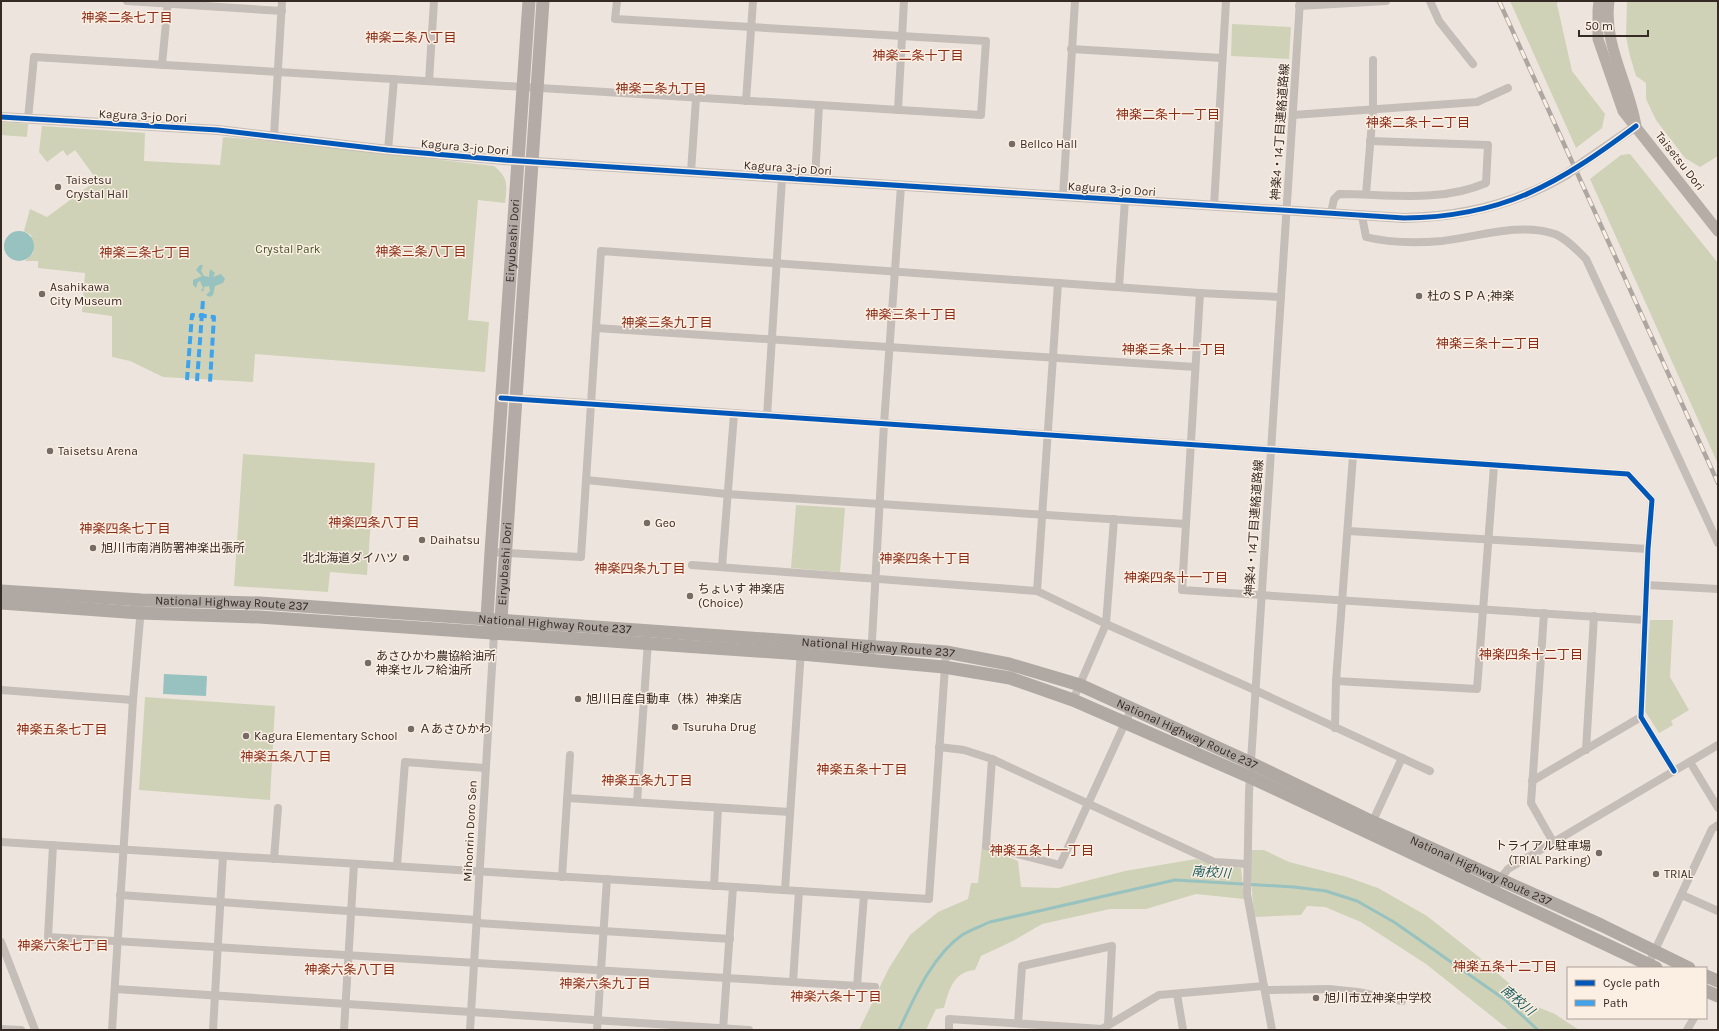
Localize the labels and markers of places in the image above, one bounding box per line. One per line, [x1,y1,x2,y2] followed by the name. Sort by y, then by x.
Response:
[1020,137,1077,151] place label: Bellco Hall
[1007,139,1017,149] marker: Bellco Hall
[66,173,128,201] place label: Taisetsu Crystal Hall
[53,182,63,192] marker: Taisetsu Crystal Hall
[50,280,122,308] place label: Asahikawa City Museum
[37,289,47,299] marker: Asahikawa City Museum
[1427,289,1514,303] place label: 杜のＳＰＡ;神楽
[1414,291,1424,301] marker: 杜のＳＰＡ;神楽
[58,444,138,458] place label: Taisetsu Arena
[45,446,55,456] marker: Taisetsu Arena
[655,516,675,530] place label: Geo
[642,518,652,528] marker: Geo
[430,533,480,547] place label: Daihatsu
[417,535,427,545] marker: Daihatsu
[101,541,245,555] place label: 旭川市南消防署神楽出張所
[88,543,98,553] marker: 旭川市南消防署神楽出張所
[302,551,398,565] place label: 北北海道ダイハツ
[401,553,411,563] marker: 北北海道ダイハツ
[698,582,785,610] place label: ちょいす 神楽店 (Choice)
[685,591,695,601] marker: ちょいす 神楽店 (Choice)
[376,649,496,677] place label: あさひかわ農協給油所 神楽セルフ給油所
[363,658,373,668] marker: あさひかわ農協給油所 神楽セルフ給油所
[586,692,742,706] place label: 旭川日産自動車（株）神楽店
[573,694,583,704] marker: 旭川日産自動車（株）神楽店
[683,720,756,734] place label: Tsuruha Drug
[419,722,491,736] place label: Ａあさひかわ
[670,722,680,732] marker: Tsuruha Drug
[406,724,416,734] marker: Ａあさひかわ
[254,729,398,743] place label: Kagura Elementary School
[241,731,251,741] marker: Kagura Elementary School
[1495,839,1591,867] place label: トライアル駐車場 (TRIAL Parking)
[1594,848,1604,858] marker: トライアル駐車場 (TRIAL Parking)
[1664,867,1694,881] place label: TRIAL
[1651,869,1661,879] marker: TRIAL
[1324,991,1432,1005] place label: 旭川市立神楽中学校
[1311,993,1321,1003] marker: 旭川市立神楽中学校

